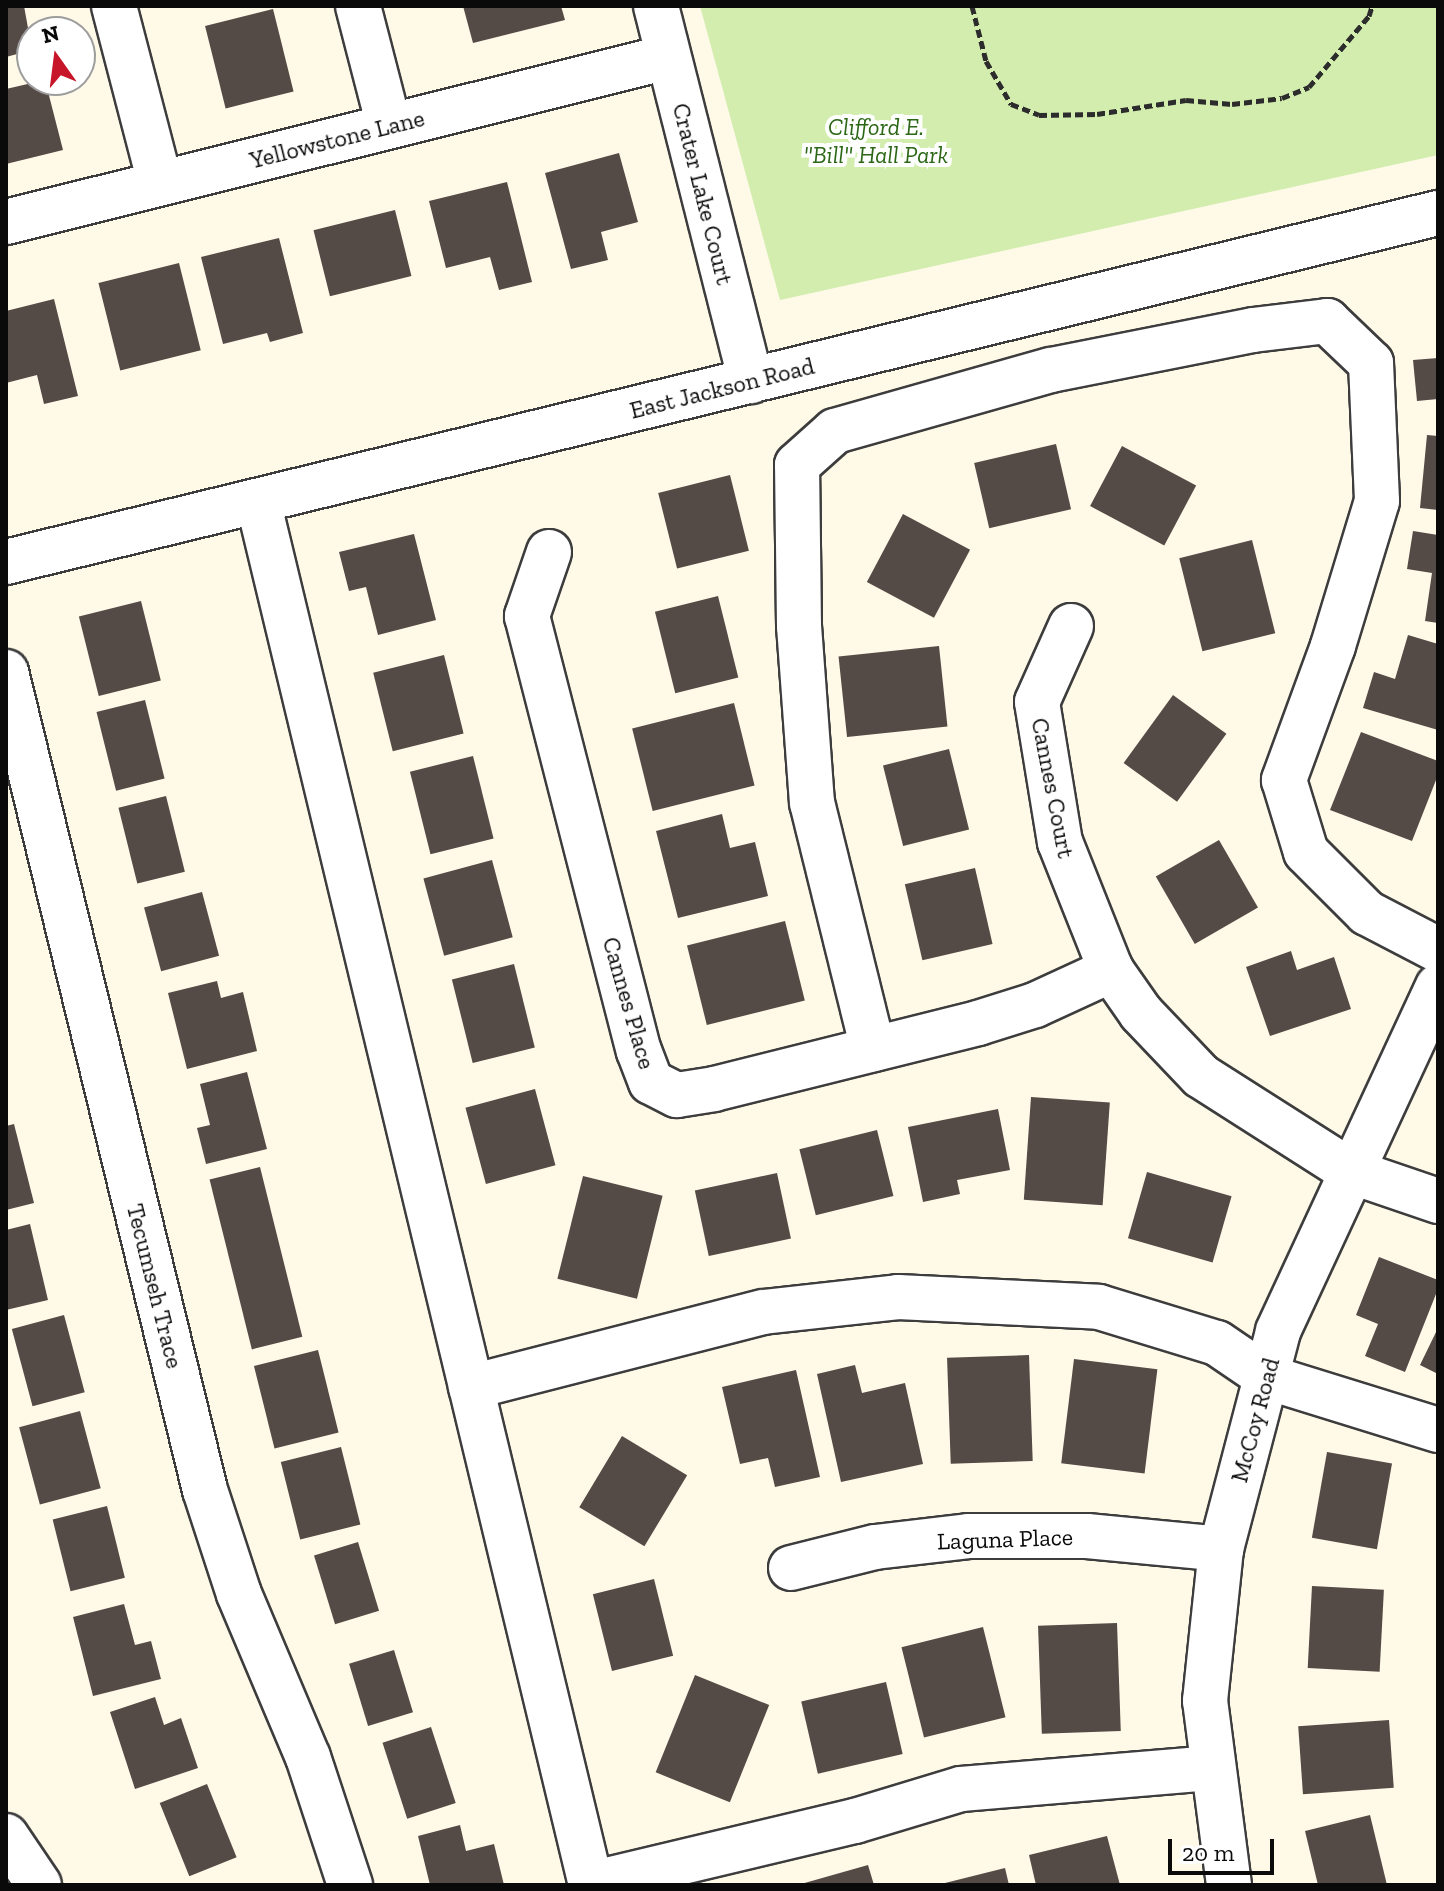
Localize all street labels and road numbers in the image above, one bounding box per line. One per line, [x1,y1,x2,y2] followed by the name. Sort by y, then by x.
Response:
[666,100,740,288] street label: Crater Lake Court
[247,103,427,175] street label: Yellowstone Lane
[627,351,817,425] street label: East Jackson Road
[1025,716,1081,860] street label: Cannes Court
[596,934,662,1072] street label: Cannes Place
[121,1200,189,1372] street label: Tecumseh Trace
[1224,1354,1286,1486] street label: McCoy Road
[936,1522,1074,1556] street label: Laguna Place

